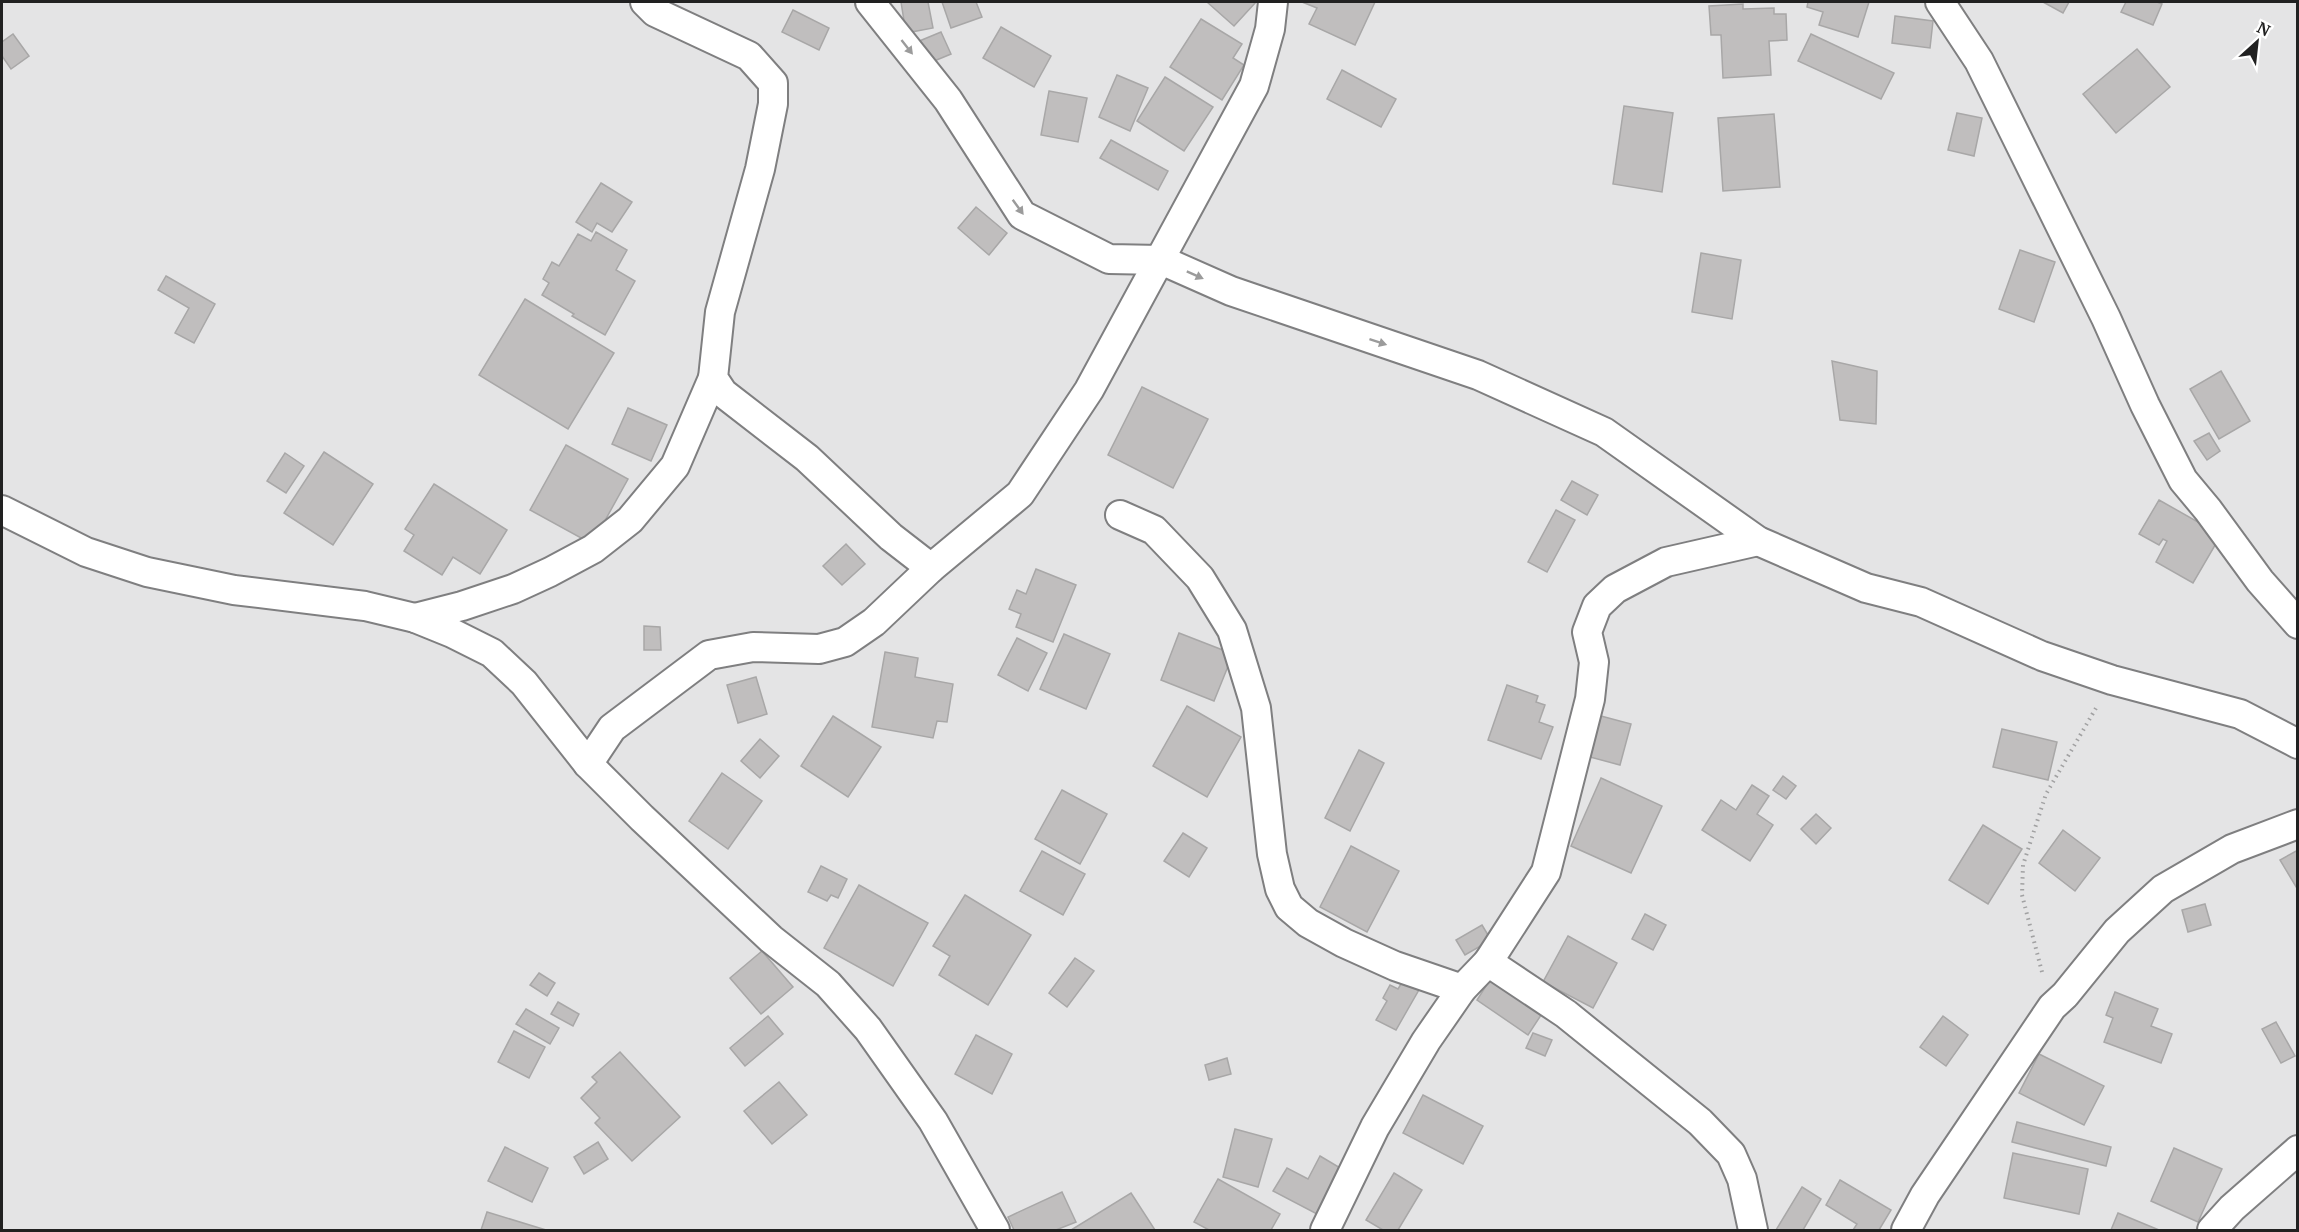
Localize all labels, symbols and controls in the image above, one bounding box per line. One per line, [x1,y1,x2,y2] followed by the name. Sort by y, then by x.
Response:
[2227,12,2287,72] north arrow
[2253,16,2274,41] text: N
[900,40,912,55] one-way arrow
[1012,199,1024,215] one-way arrow
[1186,271,1204,281] one-way arrow
[1369,338,1387,347] one-way arrow

